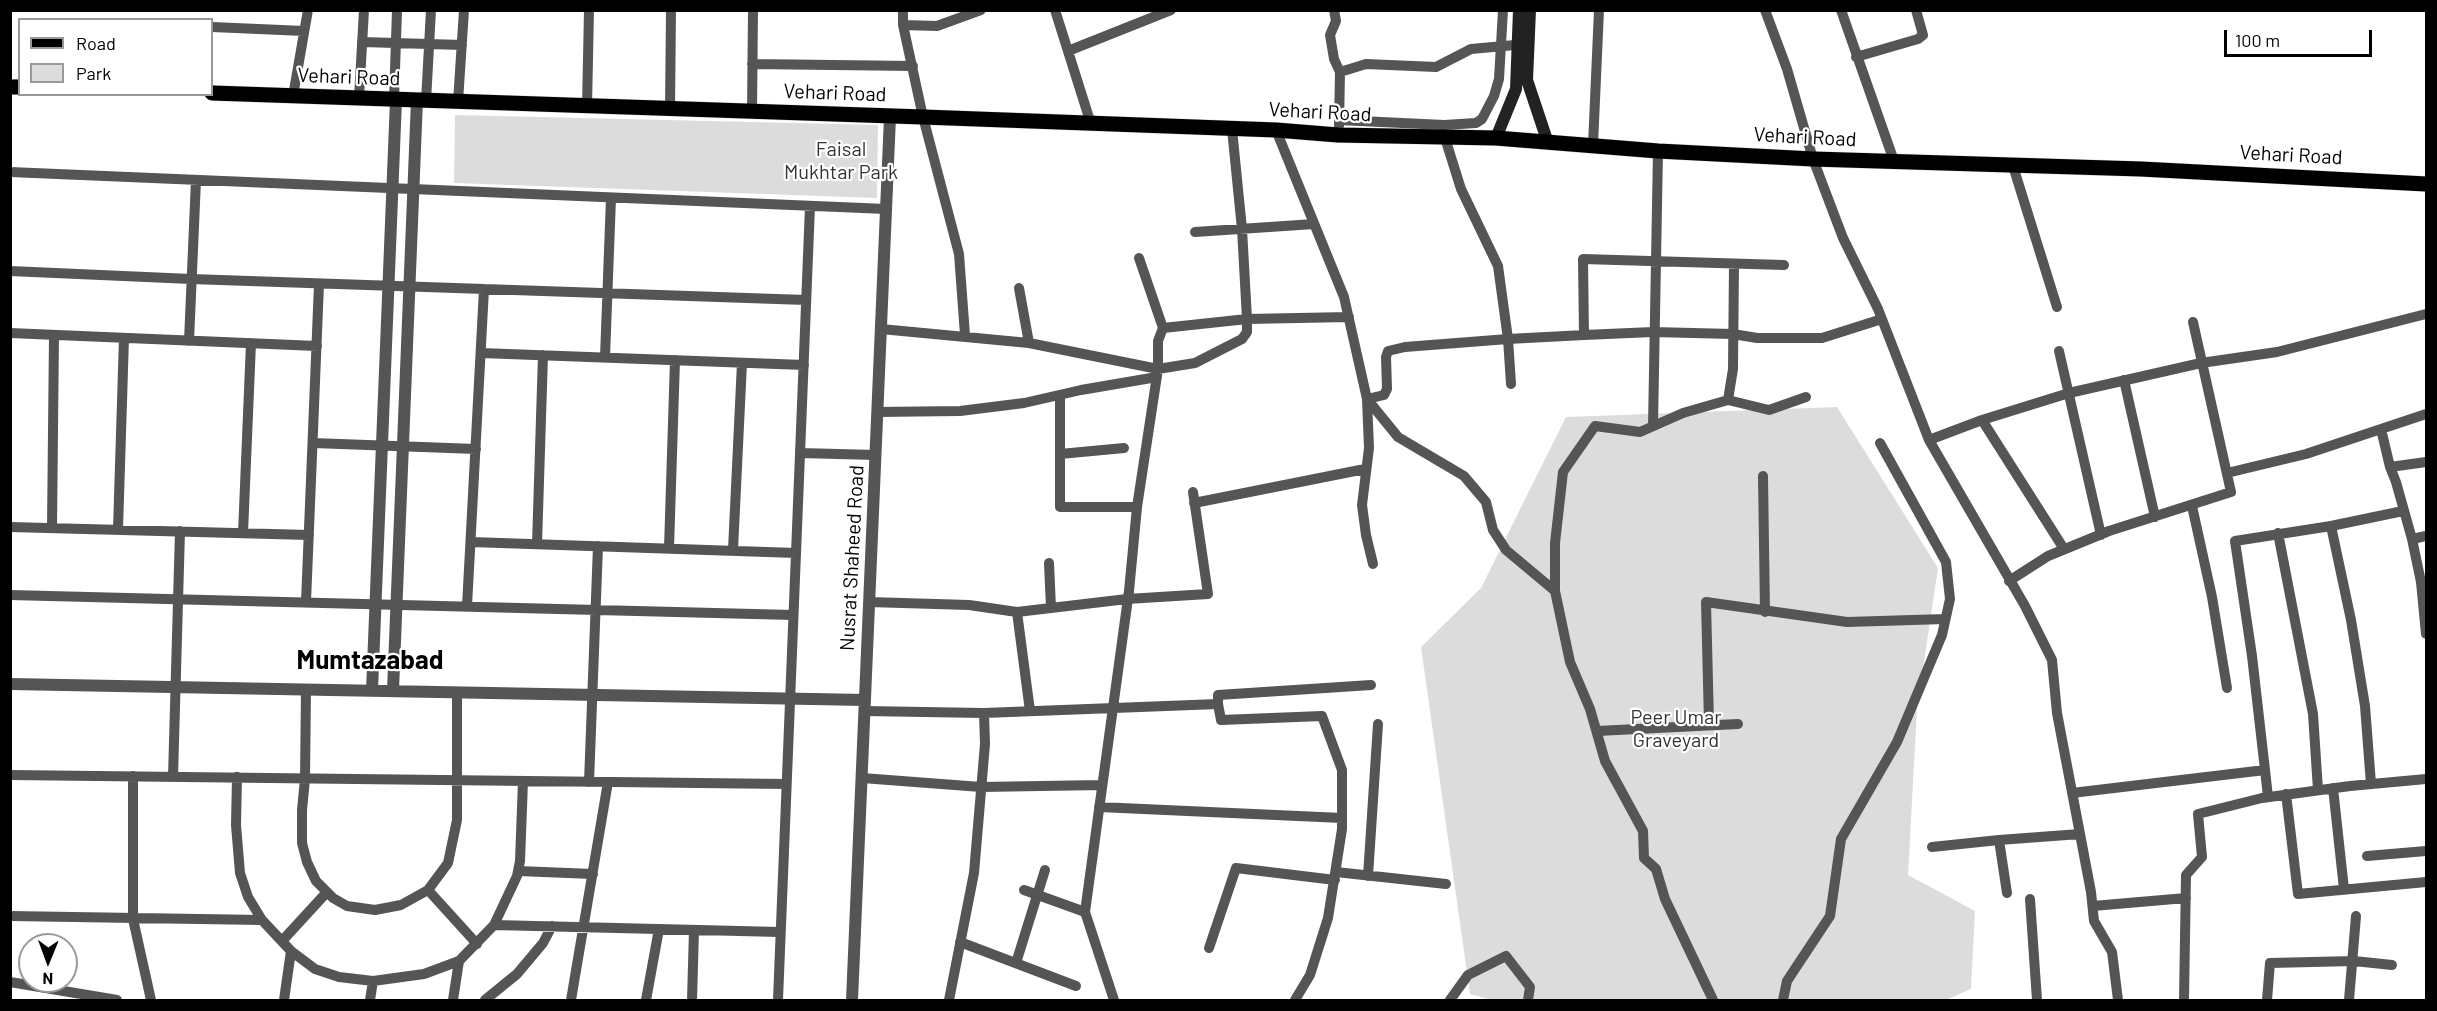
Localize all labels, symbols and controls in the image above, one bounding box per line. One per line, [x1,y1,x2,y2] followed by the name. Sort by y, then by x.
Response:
[18,18,213,96] legend
[2227,18,2376,56] scale bar
[2235,29,2280,51] text: 100 m
[76,32,116,54] text: Road
[76,62,111,84] text: Park
[297,63,401,91] street label: Vehari Road
[783,79,887,107] street label: Vehari Road
[1268,97,1372,127] street label: Vehari Road
[1753,122,1857,152] street label: Vehari Road
[784,137,898,184] park label: Faisal Mukhtar Park
[2239,140,2343,170] street label: Vehari Road
[835,464,869,652] street label: Nusrat Shaheed Road
[297,644,443,676] district label: Mumtazabad
[1630,705,1722,752] park label: Peer Umar Graveyard
[18,933,78,993] north arrow
[42,970,53,989] text: N

